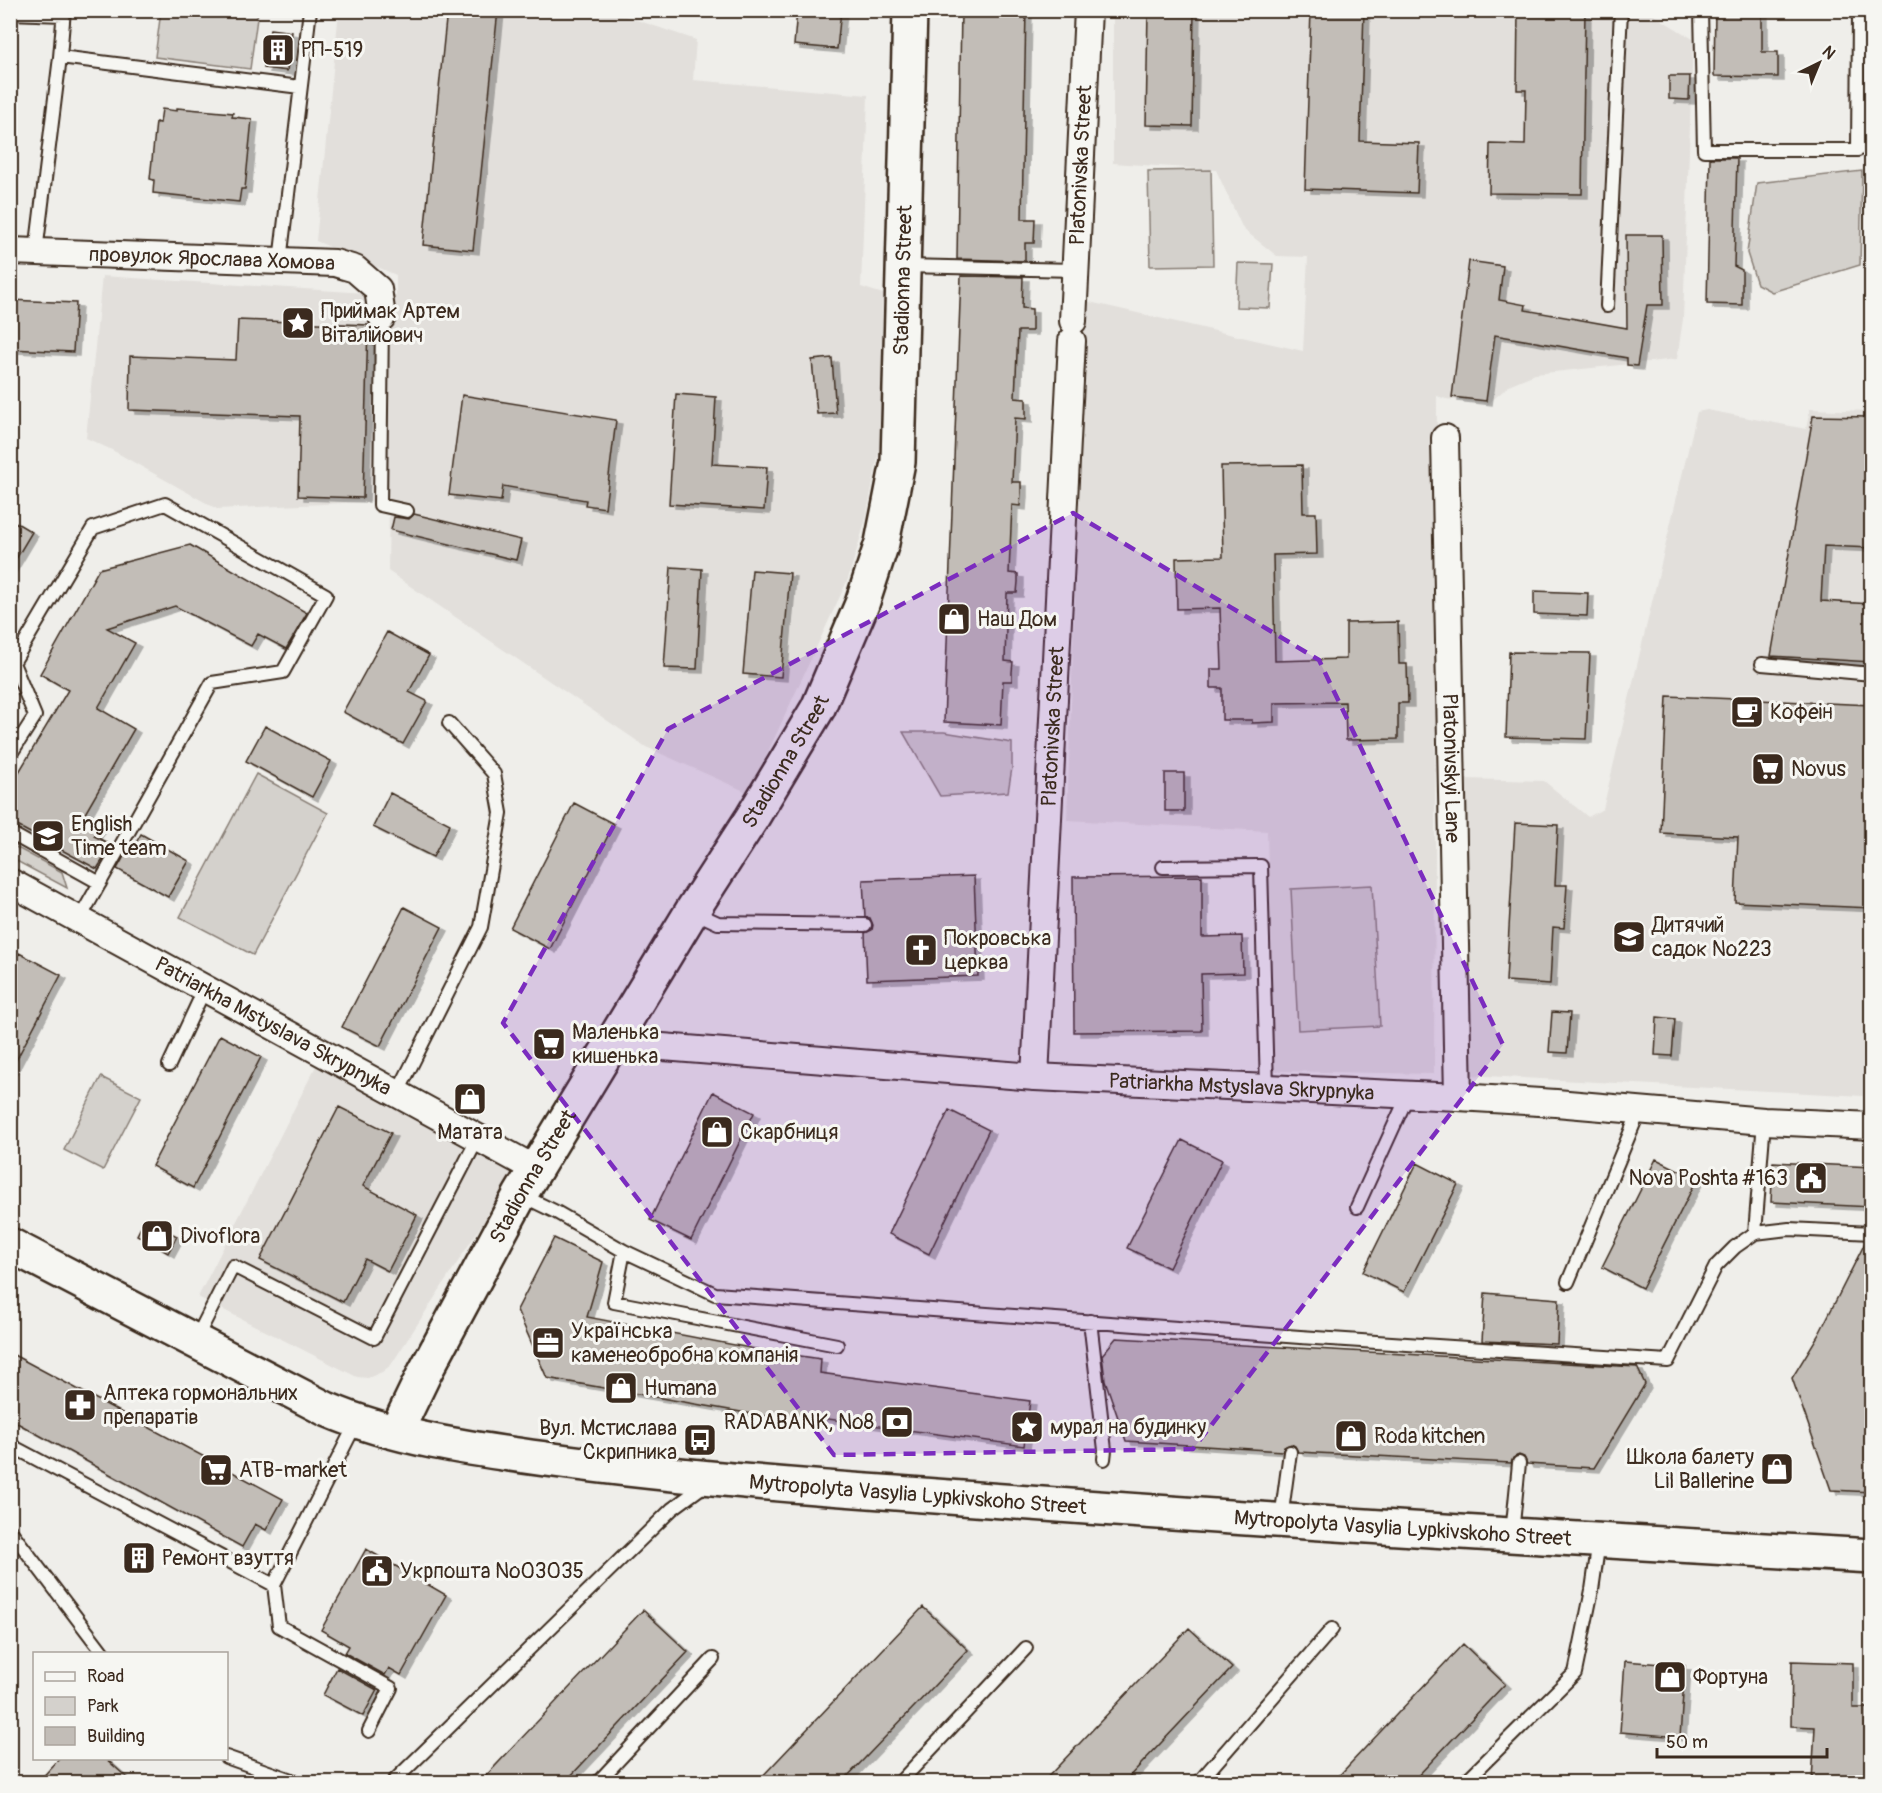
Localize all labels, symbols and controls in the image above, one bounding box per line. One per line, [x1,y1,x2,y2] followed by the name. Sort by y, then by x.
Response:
[260,32,296,68] building icon: РП-519
[1789,33,1849,93] north arrow
[301,37,363,64] place label: РП-519
[1818,42,1839,64] text: N
[1064,84,1098,246] street label: Platonivska Street
[888,204,919,356] street label: Stadionna Street
[88,241,335,277] street label: провулок Ярослава Хомова
[321,298,460,349] place label: Приймак Артем Віталійович
[280,305,316,341] place icon: Приймак Артем Віталійович
[936,601,972,637] shop icon: Наш Дом
[977,606,1057,633] place label: Наш Дом
[1036,645,1071,807] street label: Platonivska Street
[736,691,836,834] street label: Stadionna Street
[1436,693,1466,844] street label: Platonivskyi Lane
[1729,694,1765,730] cafe icon: Кофеiн
[1770,699,1833,726] place label: Кофеiн
[1750,751,1786,787] supermarket icon: Novus
[1791,756,1846,783] place label: Novus
[71,811,167,862] place label: English Time team
[30,818,66,854] school or university icon: English Time team
[1651,912,1772,963] place label: Дитячий садок №223
[1611,919,1647,955] school or university icon: Дитячий садок №223
[944,925,1051,976] place label: Покровська церква
[903,932,939,968] church icon: Покровська церква
[150,951,396,1102] street label: Patriarkha Mstyslava Skrypnyka
[572,1019,659,1070] place label: Маленька кишенька
[531,1026,567,1062] supermarket icon: Маленька кишенька
[1108,1067,1375,1107] street label: Patriarkha Mstyslava Skrypnyka
[452,1081,488,1117] shop icon: Матата
[484,1104,583,1248] street label: Stadionna Street
[699,1114,735,1150] shop icon: Скарбниця
[437,1119,503,1146] place label: Матата
[740,1119,838,1146] place label: Скарбниця
[1793,1160,1829,1196] public building icon: Nova Poshta #163
[1629,1165,1788,1192] place label: Nova Poshta #163
[139,1218,175,1254] shop icon: Divoflora
[180,1223,260,1250] place label: Divoflora
[571,1318,799,1369] place label: Українська каменеобробна компанія
[530,1325,566,1361] office icon: Українська каменеобробна компанія
[603,1370,639,1406] shop icon: Humana
[644,1375,717,1402] place label: Humana
[103,1380,298,1431] place label: Аптека гормональних препаратів
[62,1387,98,1423] pharmacy icon: Аптека гормональних препаратів
[879,1404,915,1440] bank icon: RADABANK, №8
[724,1409,874,1436] place label: RADABANK, №8
[1009,1409,1045,1445] place icon: мурал на будинку
[1050,1414,1206,1441] place label: мурал на будинку
[539,1415,677,1466] place label: Вул. Мстислава Скрипника
[1333,1418,1369,1454] shop icon: Roda kitchen
[682,1422,718,1458] bus stop icon: Вул. Мстислава Скрипника
[1374,1423,1485,1450] place label: Roda kitchen
[1627,1444,1755,1495] place label: Школа балету Lil Ballerine
[1759,1451,1795,1487] shop icon: Школа балету Lil Ballerine
[198,1452,234,1488] supermarket icon: ATB-market
[239,1457,347,1484] place label: ATB-market
[748,1469,1088,1521] street label: Mytropolyta Vasylia Lypkivskoho Street
[1233,1504,1573,1553] street label: Mytropolyta Vasylia Lypkivskoho Street
[121,1540,157,1576] building icon: Ремонт взуття
[162,1545,294,1572] place label: Ремонт взуття
[359,1553,395,1589] public building icon: Укрпошта №03035
[400,1558,584,1585] place label: Укрпошта №03035
[33,1652,228,1760] legend
[1652,1659,1688,1695] shop icon: Фортуна
[1693,1664,1768,1691] place label: Фортуна
[87,1665,124,1688] text: Road
[87,1695,119,1718] text: Park
[1657,1721,1826,1759] scale bar
[87,1725,145,1748] text: Building
[1666,1731,1708,1754] text: 50 m

